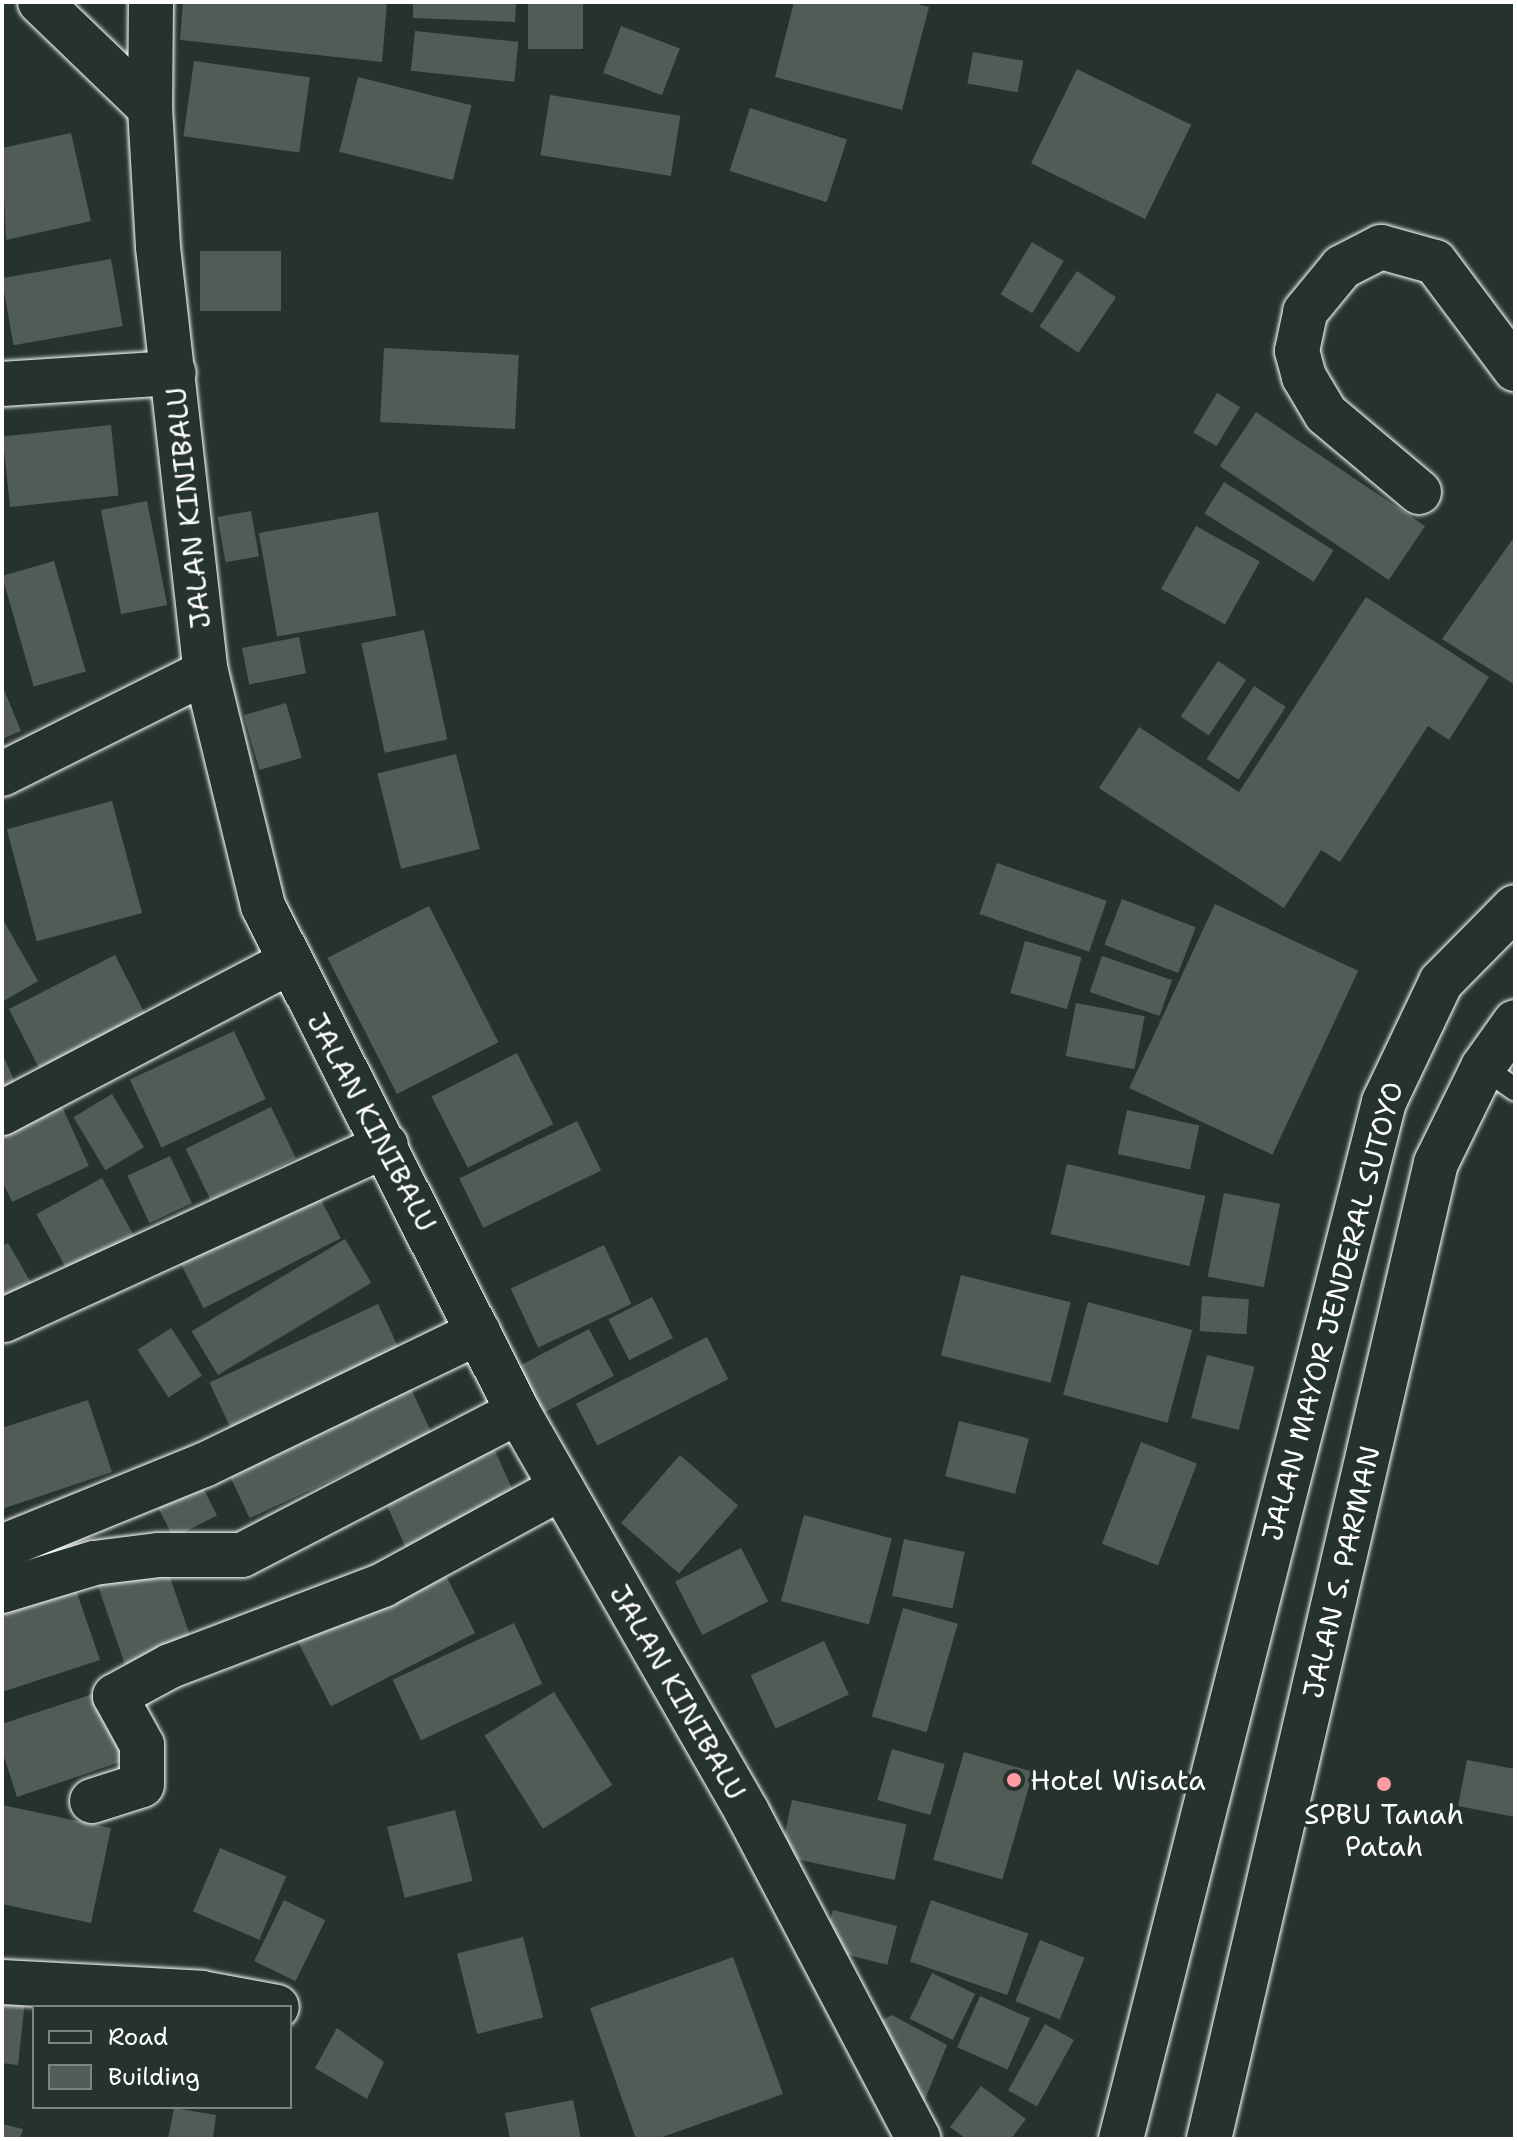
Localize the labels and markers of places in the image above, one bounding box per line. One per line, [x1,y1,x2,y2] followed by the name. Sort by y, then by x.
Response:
[1030,1763,1206,1797] place label: Hotel Wisata
[1005,1771,1023,1789] marker: Hotel Wisata
[1375,1775,1393,1793] marker: SPBU Tanah Patah
[1304,1797,1464,1863] place label: SPBU Tanah Patah

